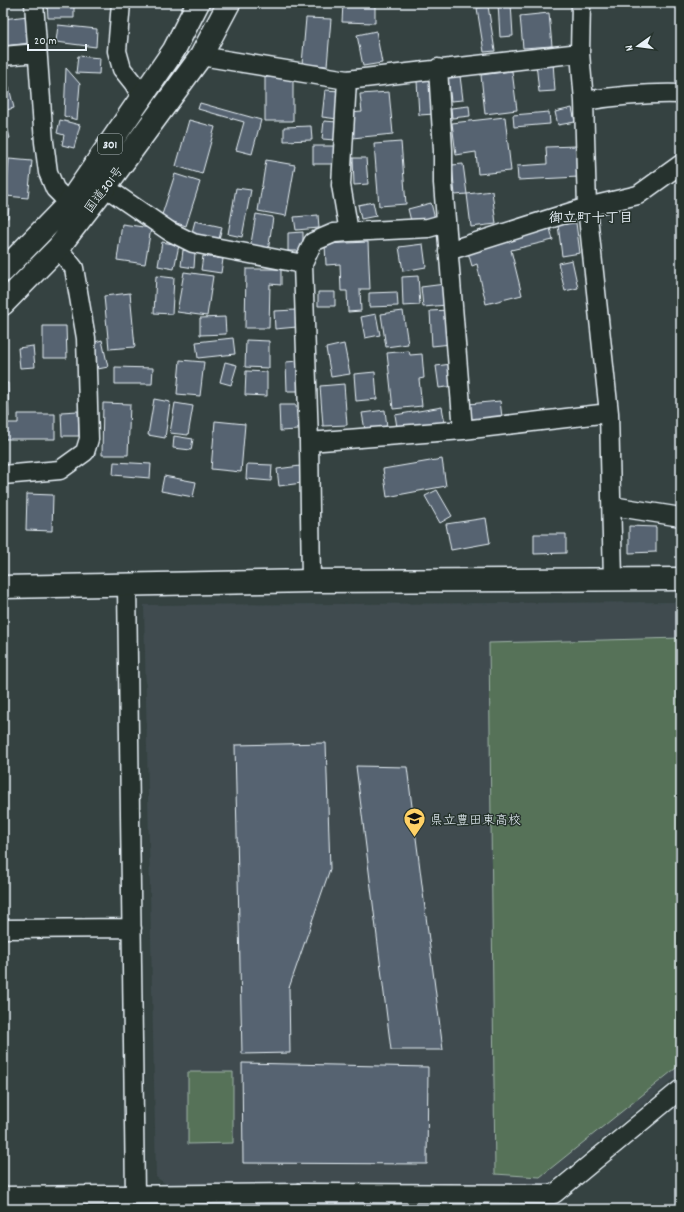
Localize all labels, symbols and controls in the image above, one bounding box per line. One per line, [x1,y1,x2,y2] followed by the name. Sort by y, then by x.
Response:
[28,26,86,52] scale bar
[618,26,658,66] north arrow
[34,33,57,50] text: 20 m
[622,43,639,53] text: N
[98,134,122,154] road number: 301
[81,163,129,218] street label: 国道301号
[549,209,633,229] district label: 御立町十丁目
[402,806,428,839] school or university icon: 県立豊田東高校
[430,812,521,831] place label: 県立豊田東高校

